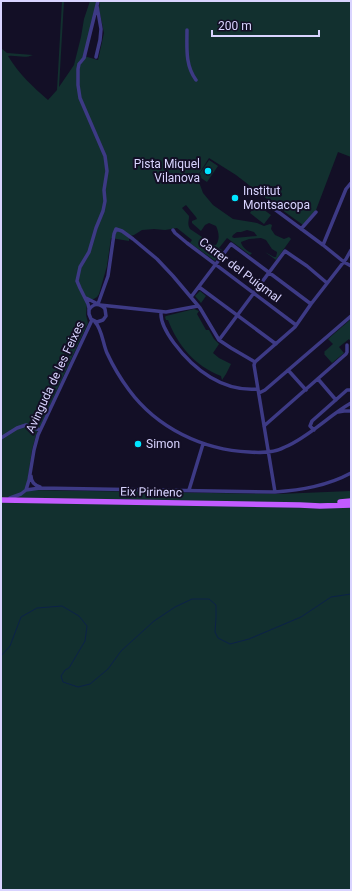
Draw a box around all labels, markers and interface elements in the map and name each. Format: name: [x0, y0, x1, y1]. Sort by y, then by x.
scale bar: [212, 12, 319, 38]
text: 200 m: [218, 19, 252, 33]
place label: Pista Miquel Vilanova: [134, 157, 200, 185]
marker: Pista Miquel Vilanova: [203, 166, 213, 176]
place label: Institut Montsacopa: [243, 184, 310, 212]
marker: Institut Montsacopa: [230, 193, 240, 203]
street label: Carrer del Puigmal: [196, 235, 284, 305]
street label: Avinguda de les Feixes: [23, 319, 87, 435]
place label: Simon: [146, 437, 180, 451]
marker: Simon: [133, 439, 143, 449]
street label: Eix Pirinenc: [120, 484, 182, 500]

